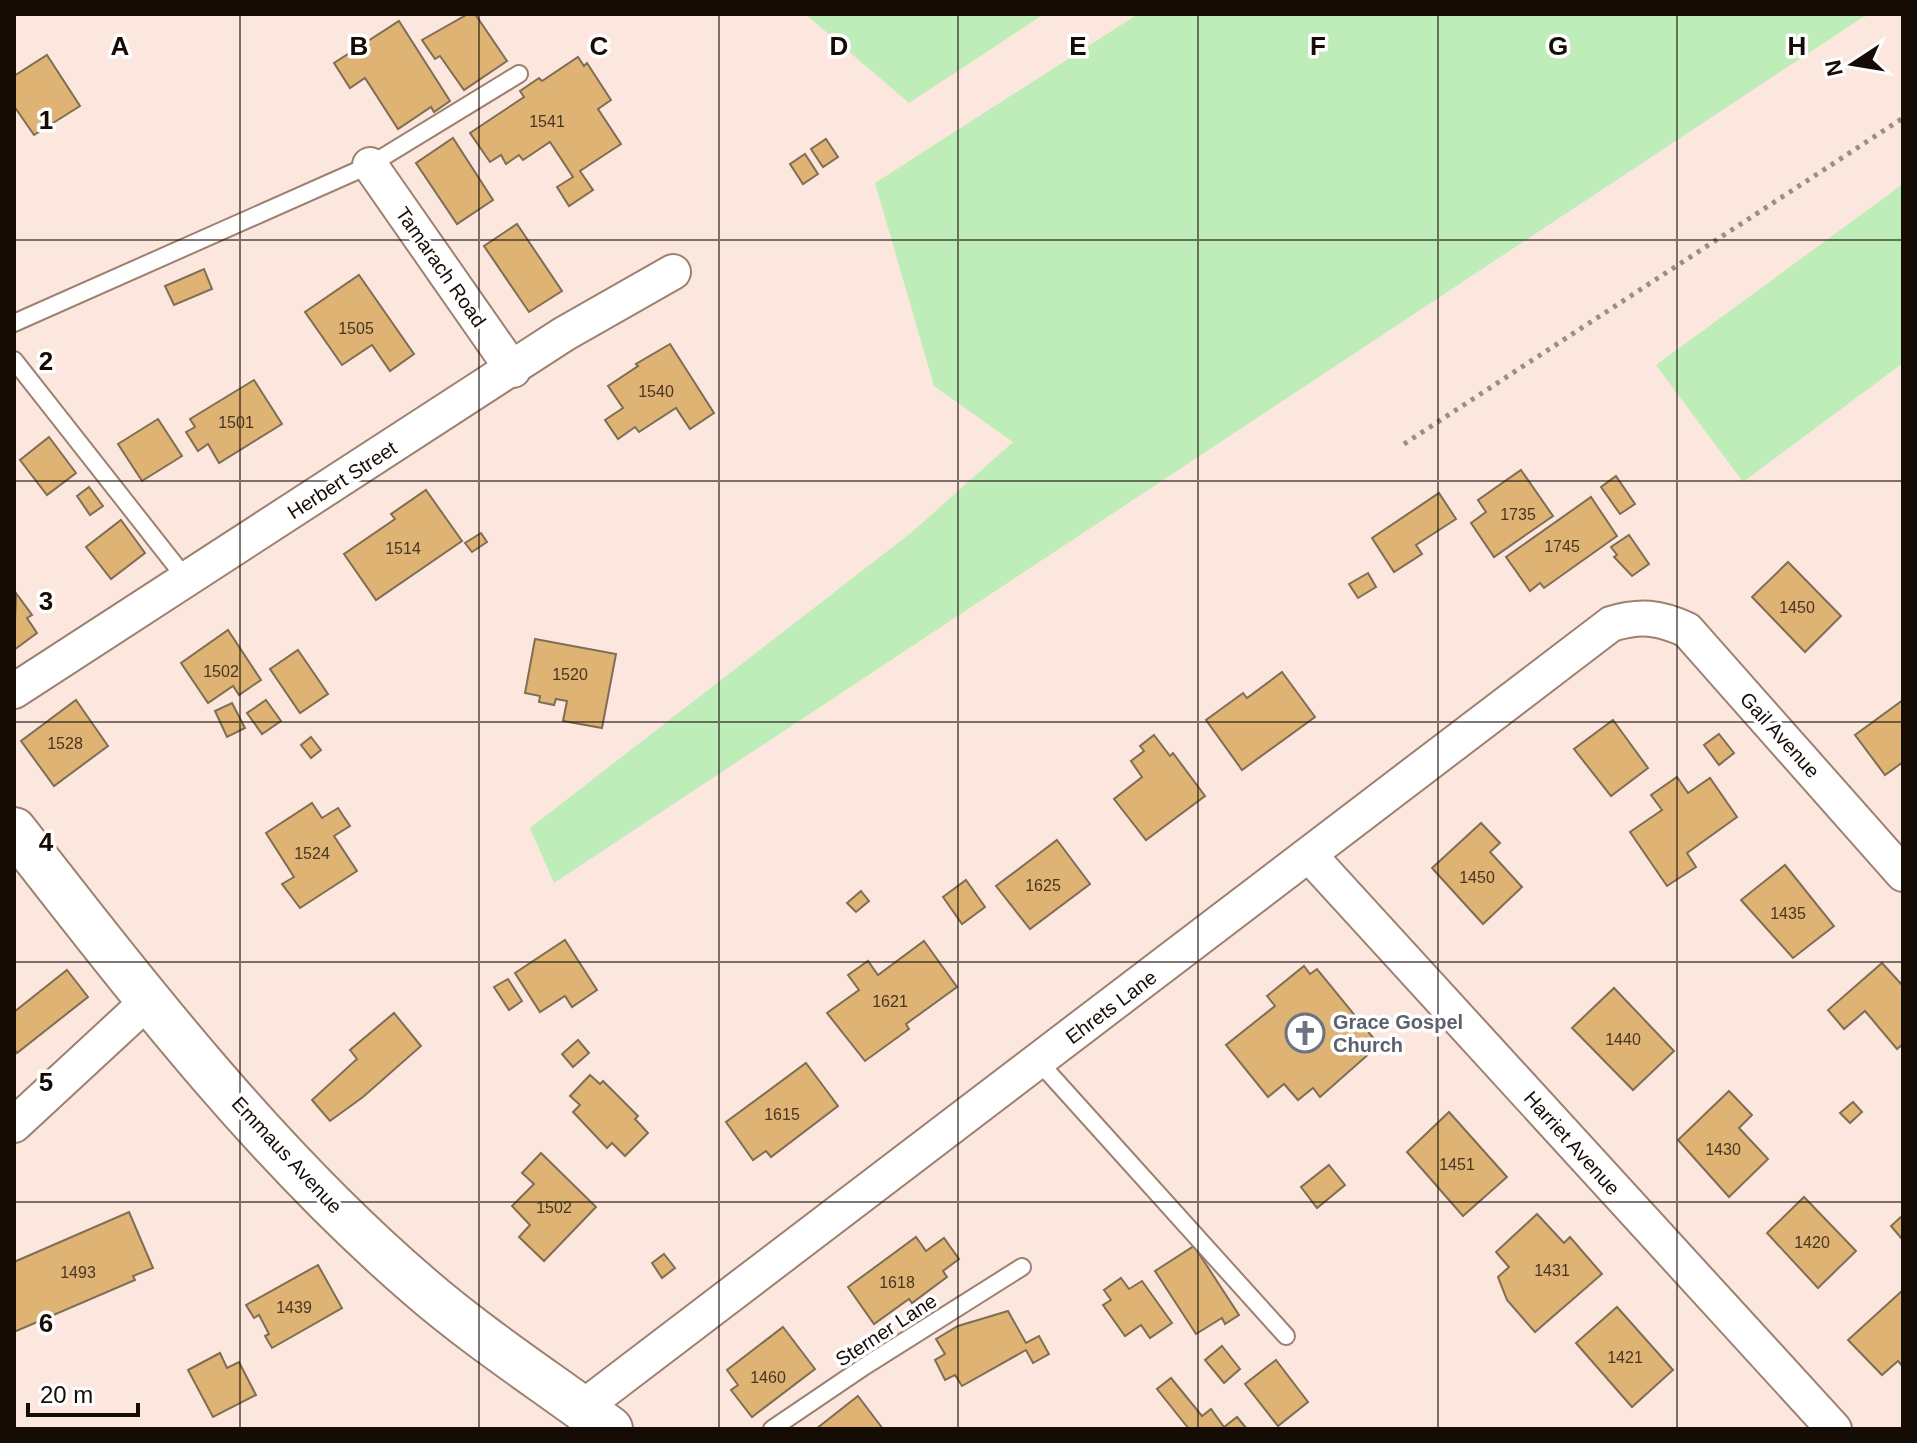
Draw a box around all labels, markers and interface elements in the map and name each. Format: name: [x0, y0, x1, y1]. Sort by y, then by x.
north arrow: [1813, 24, 1893, 104]
text: A: [111, 31, 130, 61]
text: B: [350, 31, 368, 61]
text: C: [590, 31, 609, 61]
text: D: [830, 31, 848, 61]
text: E: [1069, 31, 1087, 61]
text: F: [1310, 31, 1326, 61]
text: G: [1548, 31, 1568, 61]
text: H: [1788, 31, 1806, 61]
text: N: [1820, 58, 1848, 78]
text: 1: [39, 105, 53, 135]
house number: 1541: [529, 113, 565, 130]
street label: Tamarach Road: [391, 203, 491, 331]
house number: 1505: [338, 320, 374, 337]
text: 2: [39, 346, 53, 376]
house number: 1540: [638, 383, 674, 400]
house number: 1501: [218, 414, 254, 431]
street label: Herbert Street: [283, 436, 401, 523]
house number: 1735: [1500, 506, 1536, 523]
house number: 1745: [1544, 538, 1580, 555]
house number: 1514: [385, 540, 421, 557]
text: 3: [39, 586, 53, 616]
house number: 1450: [1779, 599, 1815, 616]
house number: 1502: [203, 663, 239, 680]
house number: 1520: [552, 666, 588, 683]
street label: Gail Avenue: [1736, 688, 1824, 782]
house number: 1528: [47, 735, 83, 752]
text: 4: [39, 827, 54, 857]
house number: 1524: [294, 845, 330, 862]
house number: 1450: [1459, 869, 1495, 886]
house number: 1625: [1025, 877, 1061, 894]
house number: 1435: [1770, 905, 1806, 922]
street label: Ehrets Lane: [1061, 966, 1161, 1048]
house number: 1621: [872, 993, 908, 1010]
place label: Grace Gospel Church: [1333, 1011, 1463, 1056]
church icon: Grace Gospel Church: [1284, 1012, 1326, 1054]
house number: 1440: [1605, 1031, 1641, 1048]
text: 5: [39, 1067, 53, 1097]
street label: Harriet Avenue: [1520, 1087, 1624, 1199]
street label: Emmaus Avenue: [228, 1092, 346, 1218]
house number: 1615: [764, 1106, 800, 1123]
house number: 1430: [1705, 1141, 1741, 1158]
house number: 1451: [1439, 1156, 1475, 1173]
house number: 1502: [536, 1199, 572, 1216]
house number: 1420: [1794, 1234, 1830, 1251]
house number: 1431: [1534, 1262, 1570, 1279]
house number: 1493: [60, 1264, 96, 1281]
house number: 1618: [879, 1274, 915, 1291]
street label: Sterner Lane: [832, 1289, 940, 1371]
house number: 1439: [276, 1299, 312, 1316]
text: 6: [39, 1308, 53, 1338]
house number: 1421: [1607, 1349, 1643, 1366]
scale bar: [28, 1367, 138, 1417]
house number: 1460: [750, 1369, 786, 1386]
text: 20 m: [40, 1381, 93, 1408]

